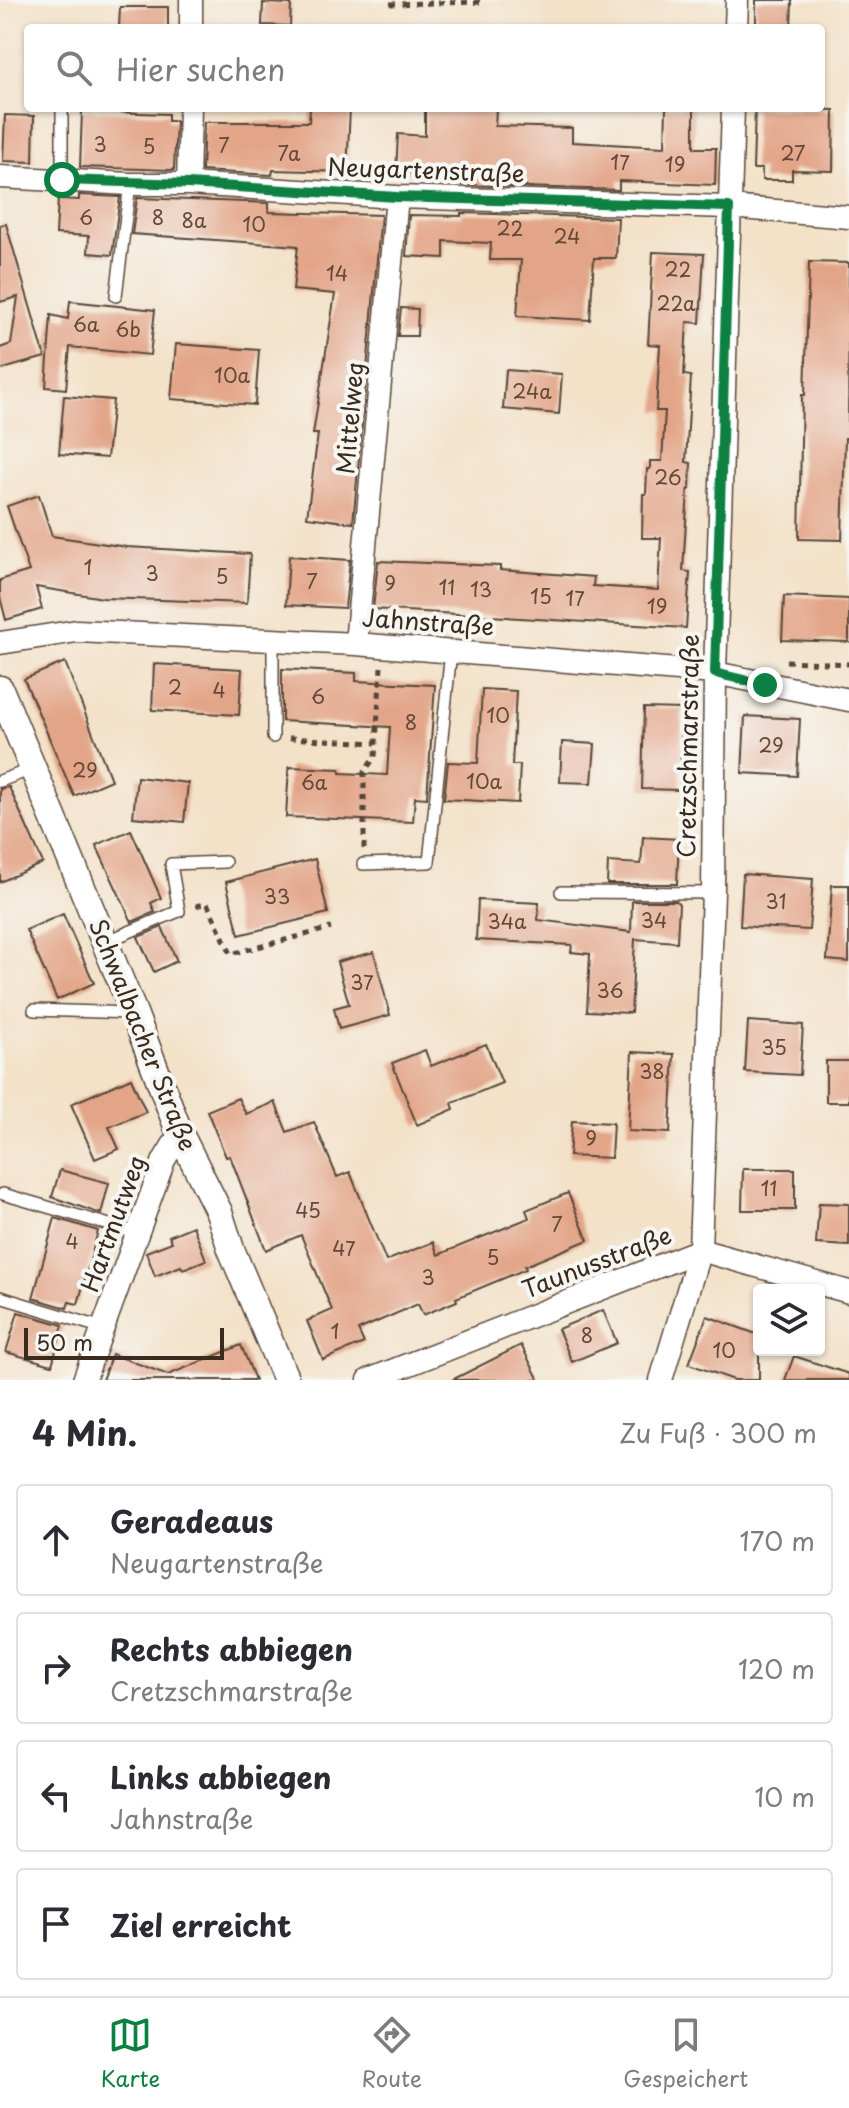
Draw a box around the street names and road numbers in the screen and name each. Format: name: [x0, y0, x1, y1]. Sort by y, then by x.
street label: Neugartenstraße: [327, 148, 525, 190]
street label: Mittelweg: [326, 360, 372, 475]
street label: Jahnstraße: [361, 598, 495, 644]
street label: Cretzschmarstraße: [667, 634, 707, 858]
street label: Schwalbacher Straße: [81, 913, 207, 1156]
street label: Hartmutweg: [71, 1150, 154, 1297]
street label: Taunusstraße: [516, 1216, 676, 1306]

